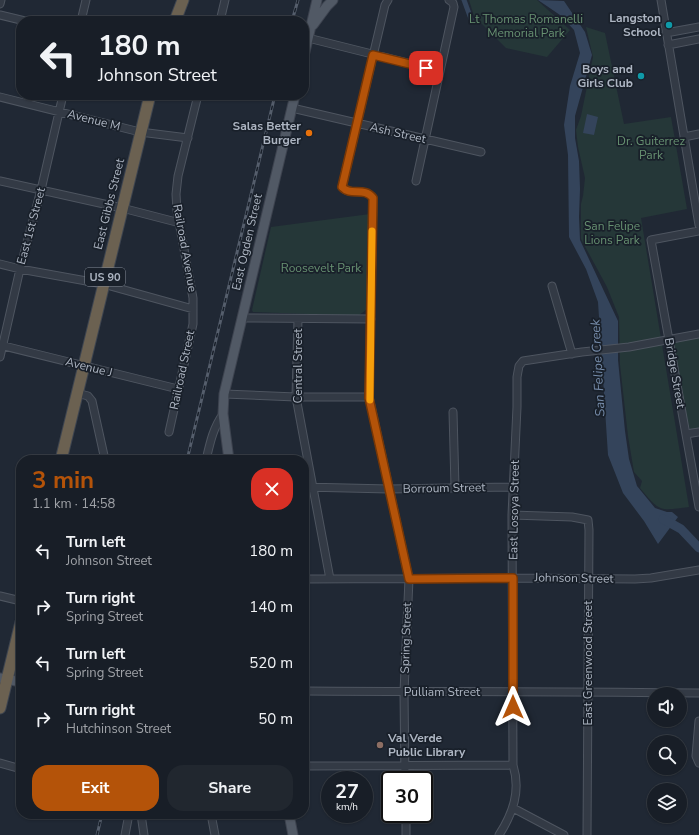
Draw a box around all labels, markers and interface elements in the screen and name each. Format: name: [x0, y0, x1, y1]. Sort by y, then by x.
place label: Langston School: [609, 10, 661, 40]
park label: Lt Thomas Romanelli Memorial Park: [469, 11, 583, 41]
marker: Langston School: [664, 20, 674, 30]
text: 180 m: [98, 27, 181, 65]
icon: left: [32, 32, 84, 84]
pin: [409, 51, 443, 85]
icon: arrive: [415, 57, 437, 79]
place label: Boys and Girls Club: [577, 61, 633, 91]
text: Johnson Street: [98, 63, 217, 87]
marker: Boys and Girls Club: [636, 71, 646, 81]
street label: Avenue M: [66, 106, 122, 134]
place label: Salas Better Burger: [233, 118, 301, 148]
street label: Ash Street: [368, 119, 428, 147]
marker: Salas Better Burger: [304, 128, 314, 138]
park label: Dr. Guiterrez Park: [617, 133, 685, 163]
street label: East Gibbs Street: [90, 156, 128, 251]
street label: East 1st Street: [13, 185, 49, 266]
street label: East Ogden Street: [228, 191, 266, 292]
street label: Railroad Avenue: [169, 203, 201, 293]
park label: San Felipe Lions Park: [584, 218, 641, 248]
park label: Roosevelt Park: [281, 260, 362, 276]
road number: US 90: [85, 268, 125, 286]
water label: San Felipe Creek: [586, 318, 610, 417]
street label: Railroad Street: [166, 328, 198, 411]
street label: Central Street: [290, 328, 306, 404]
street label: Bridge Street: [661, 336, 689, 410]
street label: Avenue J: [64, 353, 114, 381]
street label: East Losoya Street: [505, 459, 523, 560]
text: 3 min: [32, 464, 94, 496]
button: close: [251, 468, 293, 510]
street label: Borroum Street: [402, 479, 486, 497]
text: 1.1 km · 14:58: [32, 495, 115, 513]
text: Turn left: [66, 532, 125, 552]
icon: left: [32, 540, 54, 562]
text: 180 m: [249, 541, 293, 561]
text: Johnson Street: [66, 552, 152, 570]
street label: Johnson Street: [533, 569, 615, 587]
text: Turn right: [66, 588, 135, 608]
icon: right: [32, 596, 54, 618]
text: 140 m: [249, 597, 293, 617]
street label: East Greenwood Street: [580, 600, 596, 725]
street label: Spring Street: [397, 601, 415, 674]
text: Spring Street: [66, 608, 143, 626]
text: Turn left: [66, 644, 125, 664]
icon: left: [32, 652, 54, 674]
text: 520 m: [249, 653, 293, 673]
text: Spring Street: [66, 664, 143, 682]
street label: Pulliam Street: [404, 684, 481, 700]
position arrow: [492, 686, 534, 728]
map controls: [647, 687, 687, 823]
button: sound: [647, 687, 687, 727]
text: Turn right: [66, 700, 135, 720]
icon: right: [32, 708, 54, 730]
text: 50 m: [258, 709, 293, 729]
text: Hutchinson Street: [66, 720, 171, 738]
place label: Val Verde Public Library: [387, 730, 466, 760]
button: search: [647, 735, 687, 775]
marker: Val Verde Public Library: [375, 740, 385, 750]
button: Exit: [32, 765, 159, 811]
button: Share: [167, 765, 293, 811]
speed limit sign: 30: [381, 771, 433, 823]
text: 27: [335, 778, 359, 805]
button: layers: [647, 783, 687, 823]
text: km/h: [336, 800, 358, 814]

